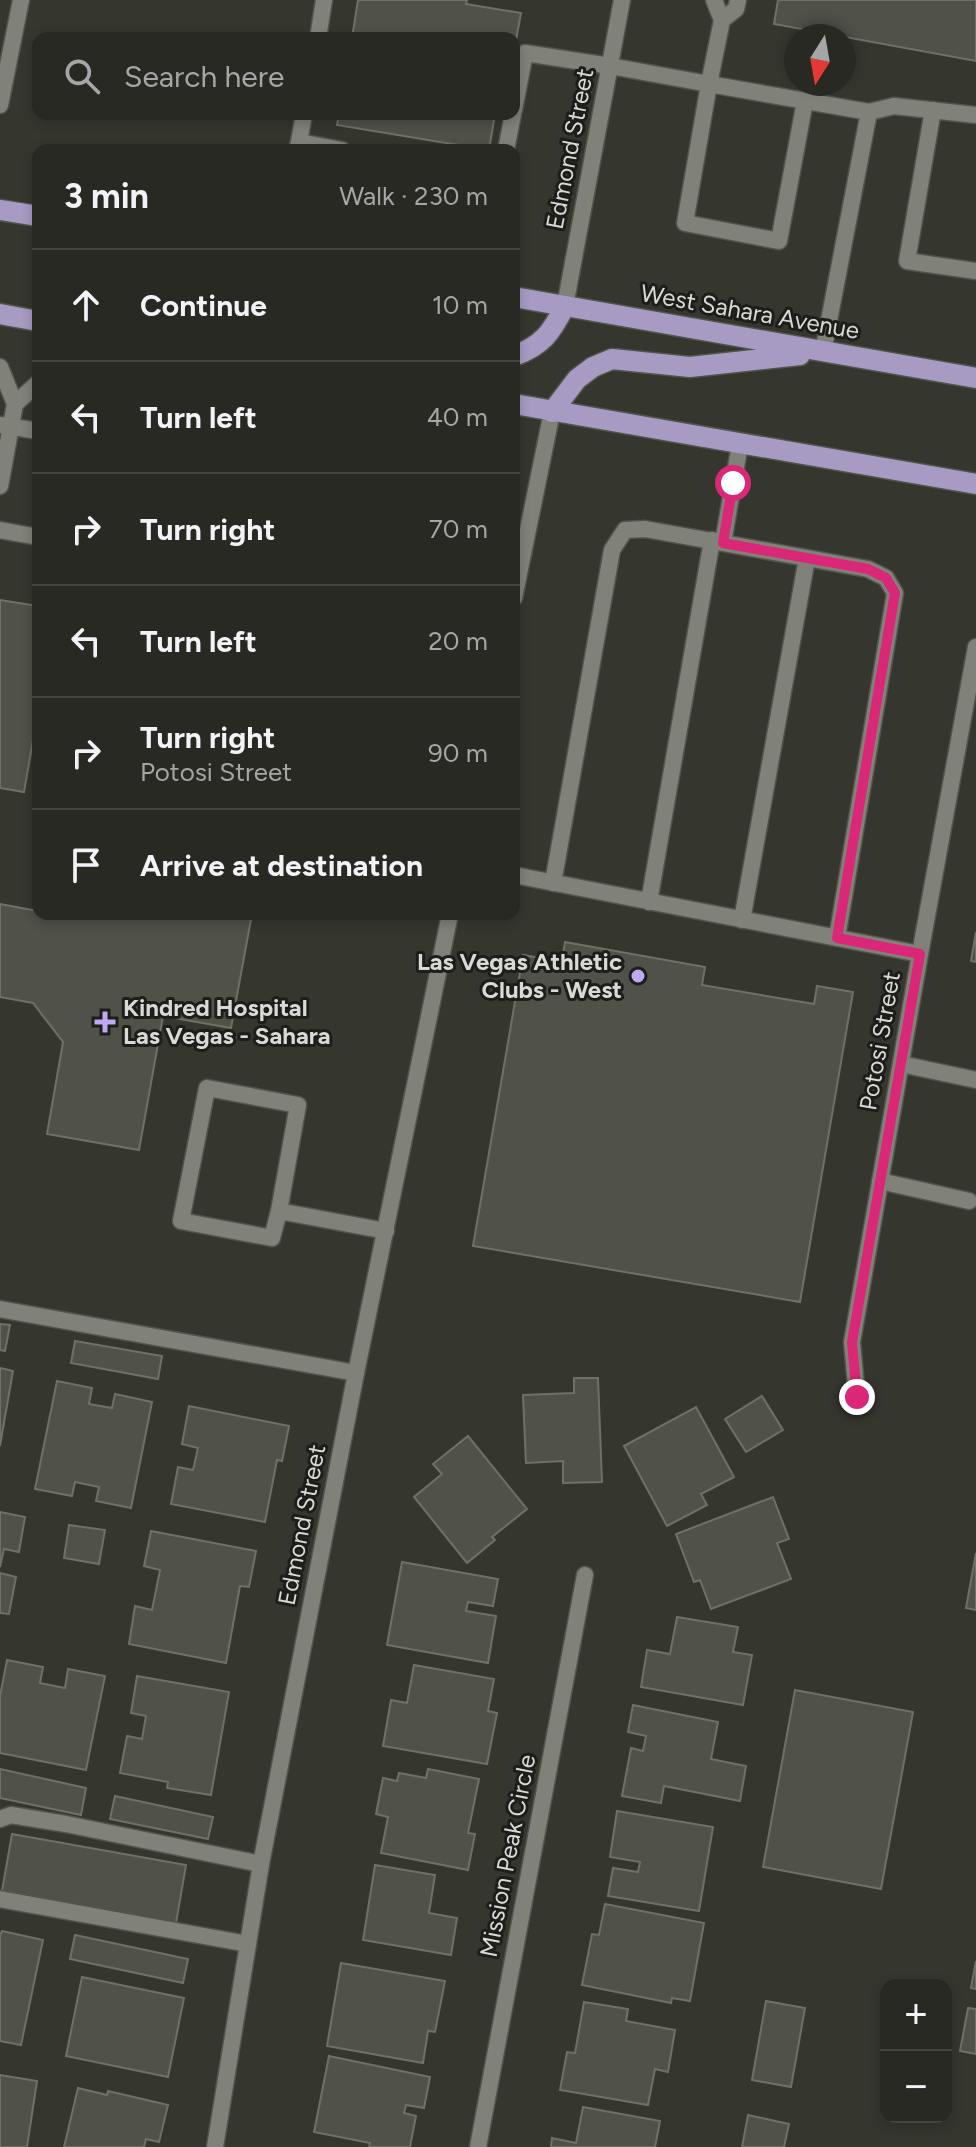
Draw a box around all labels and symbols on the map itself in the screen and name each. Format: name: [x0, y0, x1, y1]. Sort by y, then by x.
north arrow: [784, 24, 856, 96]
street label: Edmond Street: [540, 66, 599, 232]
street label: West Sahara Avenue: [639, 278, 862, 345]
route start: [715, 465, 751, 501]
place label: Las Vegas Athletic Clubs - West: [417, 947, 622, 1004]
marker: Las Vegas Athletic Clubs - West: [629, 967, 647, 985]
street label: Potosi Street: [853, 969, 906, 1113]
place label: Kindred Hospital Las Vegas - Sahara: [123, 993, 331, 1050]
marker: Kindred Hospital Las Vegas - Sahara: [94, 1011, 116, 1033]
route end: [839, 1379, 875, 1415]
street label: Edmond Street: [272, 1442, 331, 1608]
street label: Mission Peak Circle: [474, 1752, 541, 1960]

